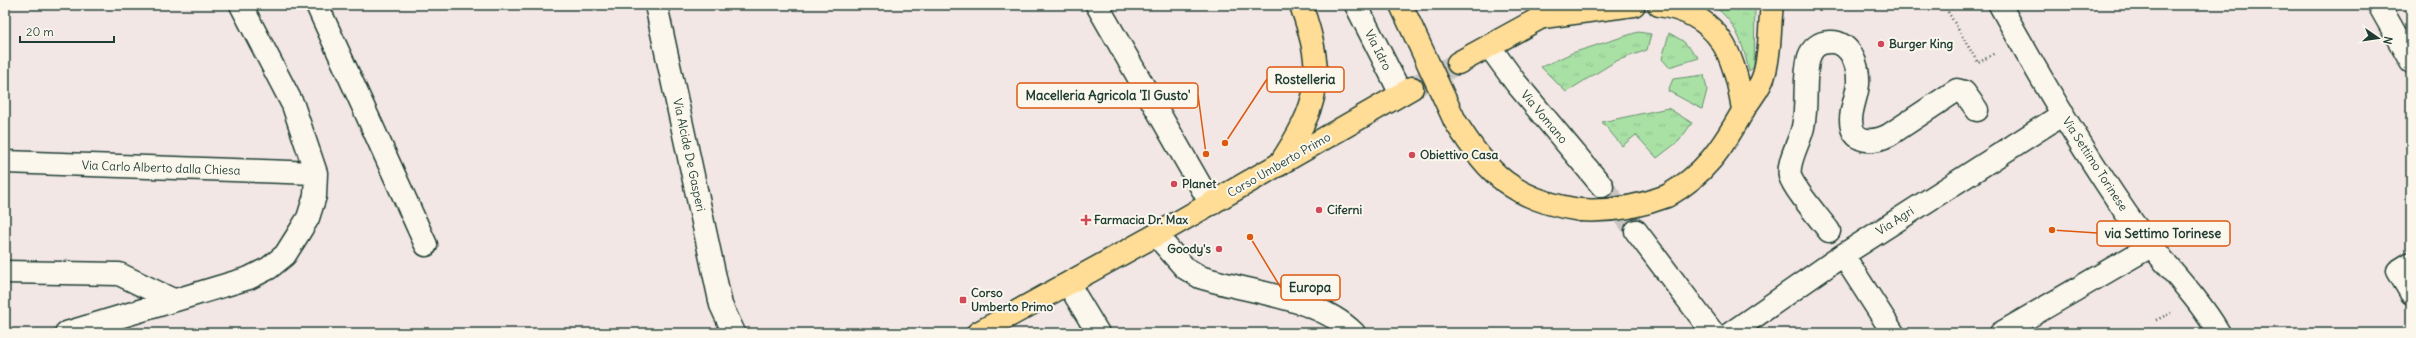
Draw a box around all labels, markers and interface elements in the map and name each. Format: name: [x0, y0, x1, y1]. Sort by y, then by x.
scale bar: [20, 18, 114, 44]
north arrow: [2358, 18, 2398, 58]
text: 20 m: [26, 24, 54, 39]
street label: Via Idro: [1362, 27, 1395, 73]
text: N: [2380, 35, 2395, 46]
place label: Burger King: [1889, 36, 1954, 52]
marker: Burger King: [1876, 39, 1886, 49]
callout: Rostelleria: [1267, 67, 1344, 92]
text: Rostelleria: [1274, 71, 1336, 88]
callout: Macelleria Agricola 'Il Gusto': [1017, 83, 1198, 108]
text: Macelleria Agricola 'Il Gusto': [1026, 87, 1191, 104]
street label: Via Vomano: [1518, 87, 1571, 146]
street label: Via Alcide De Gasperi: [670, 97, 709, 213]
street label: Via Settimo Torinese: [2059, 114, 2131, 214]
street label: Corso Umberto Primo: [1224, 129, 1333, 200]
place label: Obiettivo Casa: [1420, 147, 1498, 162]
marker: Obiettivo Casa: [1407, 150, 1417, 160]
street label: Via Carlo Alberto dalla Chiesa: [81, 157, 241, 178]
place label: Planet: [1182, 176, 1217, 191]
marker: Planet: [1169, 179, 1179, 189]
place label: Ciferni: [1327, 202, 1363, 217]
street label: Via Agri: [1873, 203, 1916, 238]
marker: Ciferni: [1314, 205, 1324, 215]
place label: Farmacia Dr. Max: [1094, 212, 1188, 227]
marker: Farmacia Dr. Max: [1081, 215, 1091, 225]
callout: via Settimo Torinese: [2097, 221, 2230, 246]
text: via Settimo Torinese: [2105, 225, 2221, 242]
place label: Goody's: [1167, 241, 1212, 257]
marker: Goody's: [1214, 244, 1224, 254]
callout: Europa: [1281, 275, 1340, 300]
text: Europa: [1289, 279, 1332, 296]
place label: Corso Umberto Primo: [971, 285, 1054, 314]
marker: Corso Umberto Primo: [958, 295, 968, 305]

